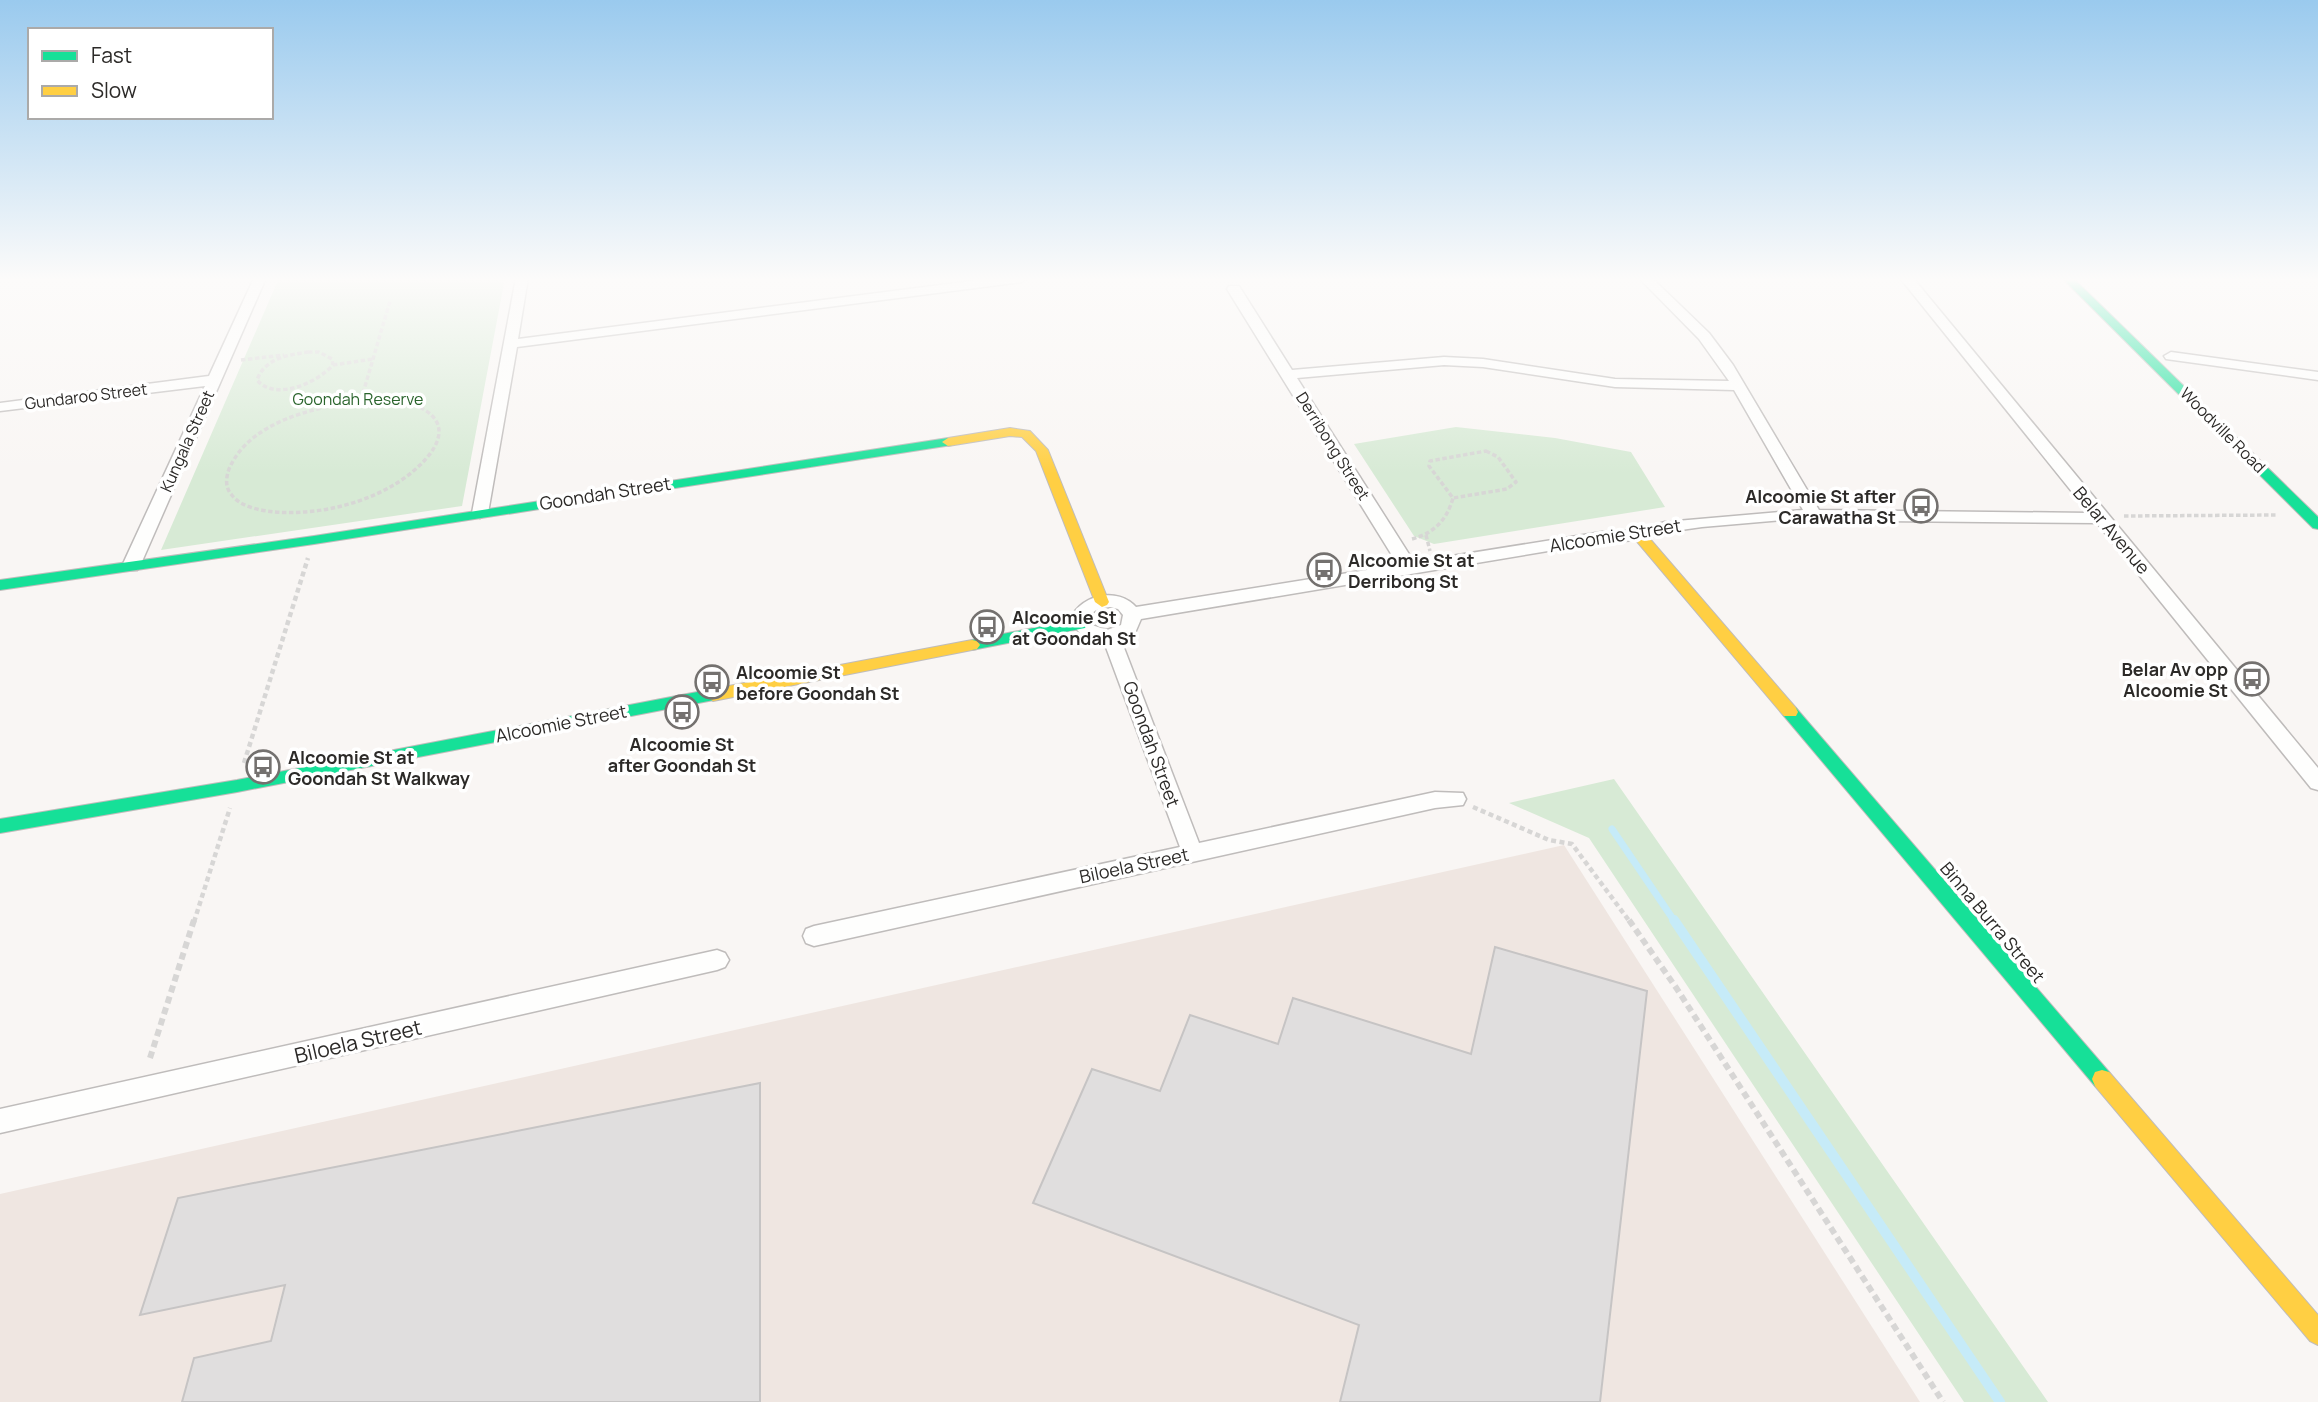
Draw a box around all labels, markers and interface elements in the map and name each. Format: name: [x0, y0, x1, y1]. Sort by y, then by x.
legend: [28, 28, 273, 119]
text: Fast: [91, 41, 132, 69]
text: Slow: [91, 76, 137, 104]
street label: Gundaroo Street: [23, 378, 149, 414]
street label: Woodville Road: [2176, 383, 2270, 477]
street label: Kungala Street: [155, 387, 219, 495]
park label: Goondah Reserve: [293, 388, 423, 410]
street label: Derribong Street: [1291, 388, 1375, 504]
street label: Goondah Street: [538, 471, 672, 515]
street label: Belar Avenue: [2068, 481, 2156, 579]
place label: Alcoomie St after Carawatha St: [1745, 484, 1896, 529]
bus stop icon: Alcoomie St after Carawatha St: [1902, 487, 1940, 525]
street label: Alcoomie Street: [1547, 513, 1683, 557]
place label: Alcoomie St at Derribong St: [1348, 548, 1475, 593]
bus stop icon: Alcoomie St at Derribong St: [1305, 551, 1343, 589]
place label: Alcoomie St at Goondah St: [1012, 605, 1136, 650]
bus stop icon: Alcoomie St at Goondah St: [968, 608, 1006, 646]
place label: Belar Av opp Alcoomie St: [2121, 657, 2228, 702]
place label: Alcoomie St before Goondah St: [736, 660, 899, 705]
bus stop icon: Belar Av opp Alcoomie St: [2233, 660, 2271, 698]
bus stop icon: Alcoomie St before Goondah St: [693, 663, 731, 701]
street label: Goondah Street: [1118, 678, 1186, 810]
bus stop icon: Alcoomie St after Goondah St: [663, 693, 701, 731]
street label: Alcoomie Street: [493, 699, 629, 747]
place label: Alcoomie St after Goondah St: [608, 732, 756, 777]
place label: Alcoomie St at Goondah St Walkway: [288, 745, 470, 790]
bus stop icon: Alcoomie St at Goondah St Walkway: [244, 748, 282, 786]
street label: Biloela Street: [1077, 842, 1191, 888]
street label: Binna Burra Street: [1935, 856, 2051, 988]
street label: Biloela Street: [292, 1013, 424, 1069]

